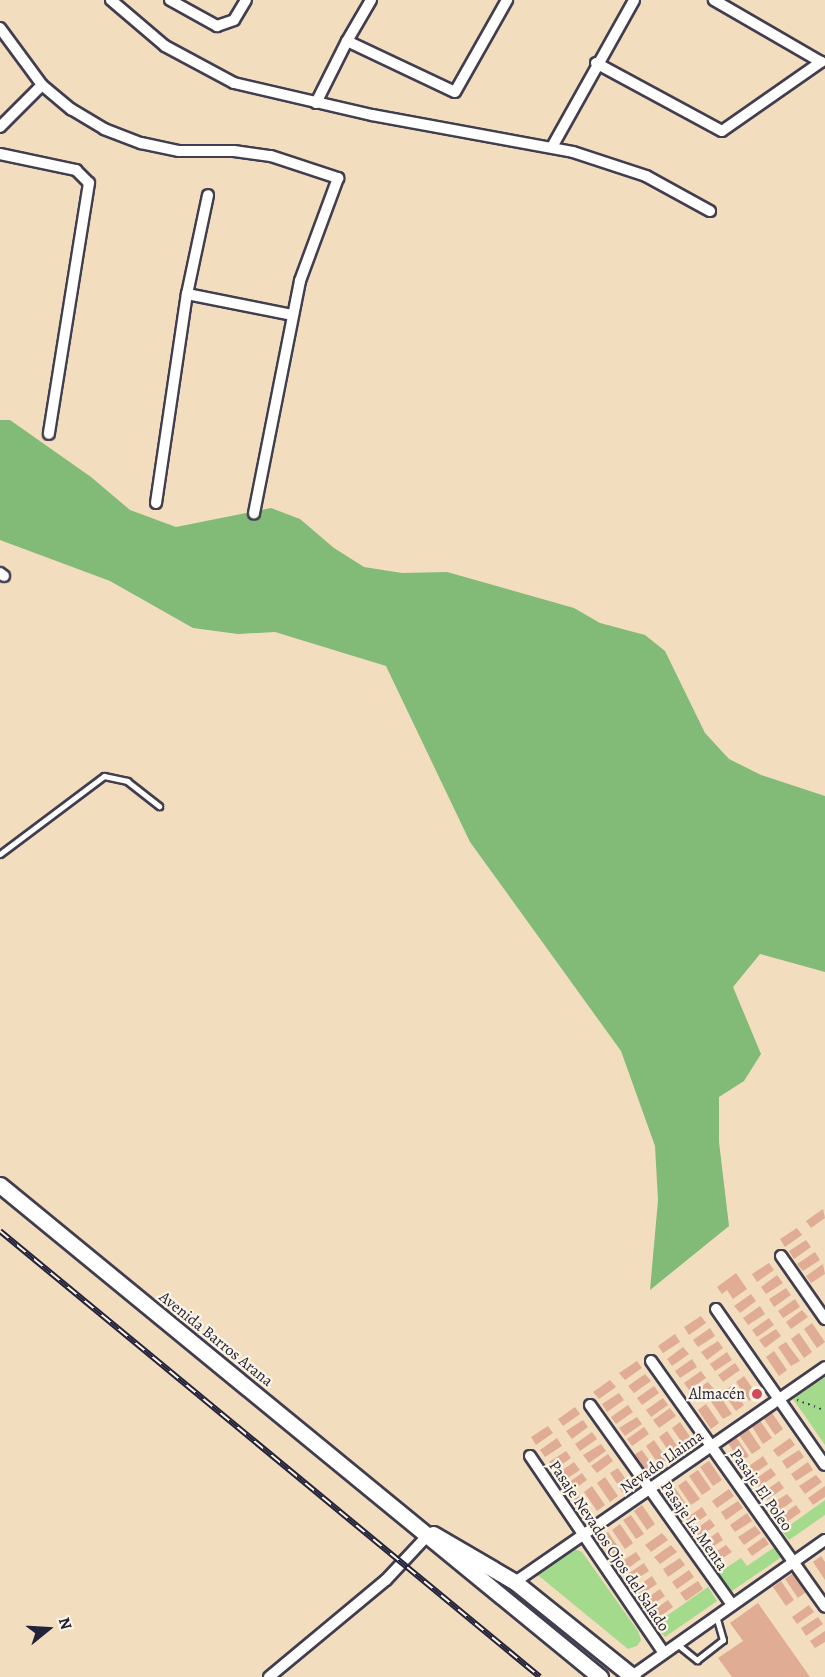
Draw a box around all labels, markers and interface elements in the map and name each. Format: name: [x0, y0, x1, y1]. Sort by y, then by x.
street label: Avenida Barros Arana: [155, 1287, 277, 1391]
place label: Almacén: [689, 1384, 745, 1404]
marker: Almacén: [750, 1387, 764, 1401]
street label: Nevado Llaima: [617, 1426, 707, 1498]
street label: Pasaje El Poleo: [726, 1445, 796, 1535]
street label: Pasaje Nevados Ojos del Salado: [545, 1457, 673, 1635]
street label: Pasaje La Menta: [656, 1478, 732, 1574]
north arrow: [18, 1599, 78, 1659]
text: N: [53, 1614, 77, 1632]

